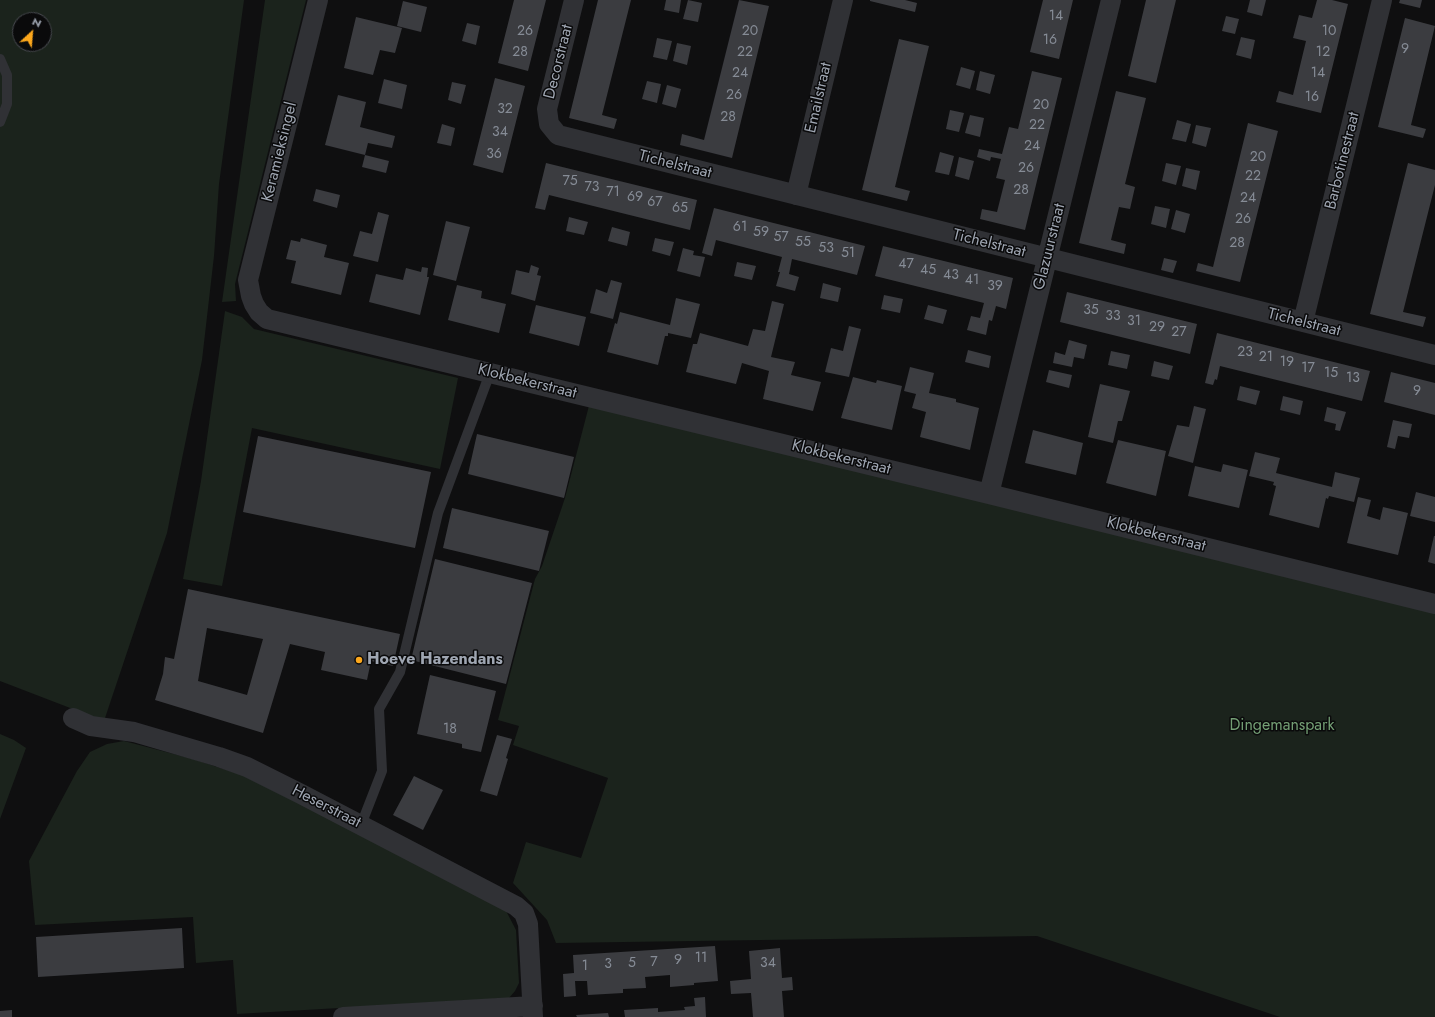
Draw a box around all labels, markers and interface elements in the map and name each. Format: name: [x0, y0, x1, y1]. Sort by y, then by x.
house number: 14: [1049, 9, 1063, 25]
north arrow: [12, 12, 52, 52]
text: N: [29, 13, 44, 31]
street label: Decorstraat: [540, 23, 578, 101]
house number: 26: [517, 24, 533, 40]
house number: 20: [742, 24, 758, 40]
house number: 10: [1322, 24, 1336, 40]
house number: 16: [1043, 33, 1057, 49]
house number: 9: [1401, 42, 1409, 58]
house number: 28: [512, 45, 528, 61]
house number: 22: [737, 45, 753, 61]
house number: 12: [1316, 45, 1330, 61]
street label: Emailstraat: [802, 61, 836, 135]
house number: 24: [732, 66, 748, 82]
house number: 14: [1311, 66, 1325, 82]
house number: 26: [726, 88, 742, 104]
house number: 16: [1305, 90, 1319, 106]
house number: 20: [1033, 98, 1049, 114]
street label: Keramieksingel: [258, 100, 302, 204]
house number: 32: [497, 102, 513, 118]
house number: 28: [720, 110, 736, 126]
street label: Barbotinestraat: [1322, 110, 1364, 212]
house number: 22: [1029, 118, 1045, 134]
house number: 34: [492, 125, 508, 141]
house number: 24: [1024, 139, 1040, 155]
house number: 36: [486, 147, 502, 163]
street label: Tichelstraat: [636, 147, 714, 183]
house number: 20: [1250, 150, 1266, 166]
house number: 26: [1018, 161, 1034, 177]
house number: 22: [1245, 169, 1261, 185]
house number: 75: [562, 174, 578, 190]
house number: 73: [585, 180, 599, 196]
house number: 28: [1013, 183, 1029, 199]
house number: 71: [606, 185, 620, 201]
house number: 69: [627, 190, 643, 206]
house number: 24: [1240, 191, 1256, 207]
house number: 67: [647, 195, 663, 211]
house number: 65: [672, 201, 688, 217]
street label: Glazuurstraat: [1030, 202, 1070, 292]
house number: 26: [1235, 212, 1251, 228]
house number: 61: [733, 220, 747, 236]
house number: 59: [753, 225, 769, 241]
street label: Tichelstraat: [950, 226, 1028, 262]
house number: 57: [773, 230, 789, 246]
house number: 55: [795, 235, 811, 251]
house number: 28: [1229, 236, 1245, 252]
house number: 53: [818, 241, 834, 257]
house number: 51: [841, 246, 855, 262]
house number: 47: [898, 257, 914, 273]
house number: 45: [920, 263, 936, 279]
house number: 43: [943, 268, 959, 284]
house number: 41: [965, 273, 979, 289]
house number: 39: [987, 279, 1003, 295]
house number: 35: [1083, 303, 1099, 319]
street label: Tichelstraat: [1265, 305, 1343, 341]
house number: 33: [1105, 309, 1121, 325]
house number: 31: [1127, 314, 1141, 330]
house number: 29: [1149, 320, 1165, 336]
house number: 27: [1171, 325, 1187, 341]
house number: 23: [1237, 345, 1253, 361]
house number: 21: [1259, 350, 1273, 366]
house number: 19: [1280, 355, 1294, 371]
street label: Klokbekerstraat: [475, 360, 579, 404]
house number: 17: [1301, 361, 1315, 377]
house number: 15: [1324, 366, 1338, 382]
house number: 13: [1346, 371, 1360, 387]
house number: 9: [1413, 384, 1421, 400]
street label: Klokbekerstraat: [789, 436, 893, 480]
street label: Klokbekerstraat: [1104, 513, 1208, 557]
place label: Hoeve Hazendans: [367, 650, 503, 670]
marker: Hoeve Hazendans: [354, 655, 364, 665]
park label: Dingemanspark: [1229, 716, 1335, 736]
house number: 18: [443, 722, 457, 738]
street label: Heserstraat: [288, 781, 364, 833]
house number: 11: [695, 951, 707, 967]
house number: 9: [674, 953, 682, 969]
house number: 7: [650, 955, 658, 971]
house number: 5: [628, 956, 636, 972]
house number: 34: [760, 956, 776, 972]
house number: 3: [604, 957, 612, 973]
house number: 1: [582, 959, 588, 975]

